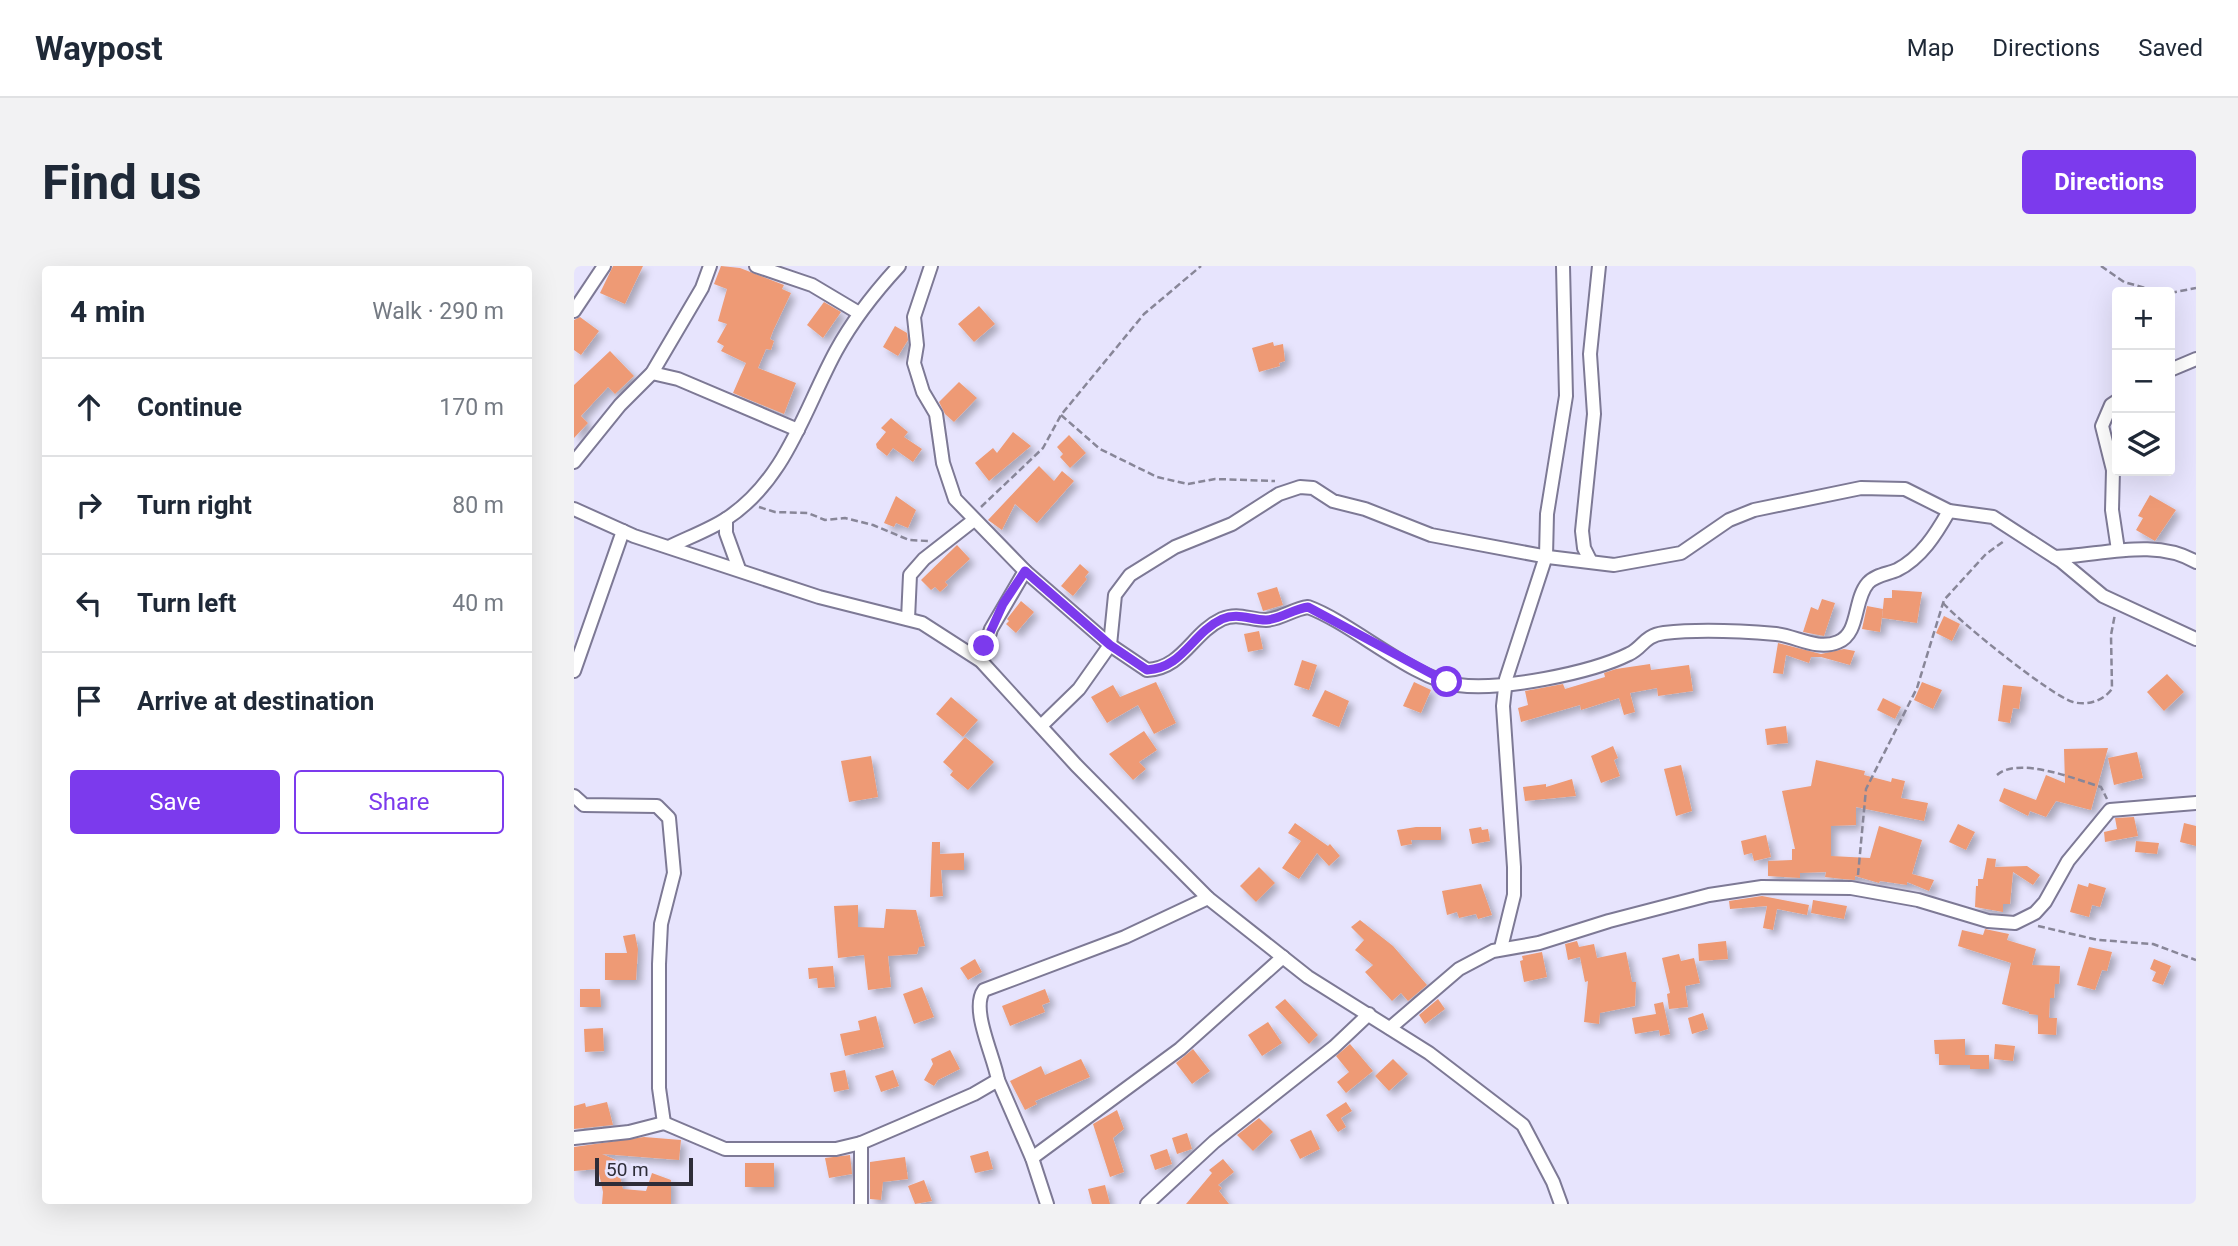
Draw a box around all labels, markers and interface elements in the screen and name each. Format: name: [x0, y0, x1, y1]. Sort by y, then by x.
text: Waypost: [35, 29, 163, 68]
text: Map: [1907, 34, 1954, 62]
text: Directions: [1992, 34, 2100, 62]
text: Saved: [2138, 34, 2203, 62]
button: Directions: [2022, 150, 2196, 214]
text: Find us: [42, 154, 202, 211]
map controls: [2112, 287, 2175, 476]
button: +: [2112, 287, 2175, 350]
text: 4 min: [70, 294, 145, 329]
text: Walk · 290 m: [372, 298, 504, 325]
button: −: [2112, 350, 2175, 413]
icon: ahead: [70, 388, 108, 426]
text: Continue: [137, 392, 242, 422]
text: 170 m: [439, 394, 504, 421]
button: layers: [2112, 413, 2175, 476]
icon: right: [70, 486, 108, 524]
text: Turn right: [137, 490, 252, 520]
text: 80 m: [452, 492, 504, 519]
icon: left: [70, 584, 108, 622]
text: Turn left: [137, 588, 236, 618]
text: 40 m: [452, 590, 504, 617]
route end: [968, 630, 999, 661]
route start: [1431, 666, 1462, 697]
icon: arrive: [70, 682, 108, 720]
text: Arrive at destination: [137, 686, 374, 716]
button: Save: [70, 770, 280, 834]
button: Share: [294, 770, 504, 834]
scale bar: [595, 1155, 693, 1187]
text: 50 m: [606, 1158, 649, 1181]

